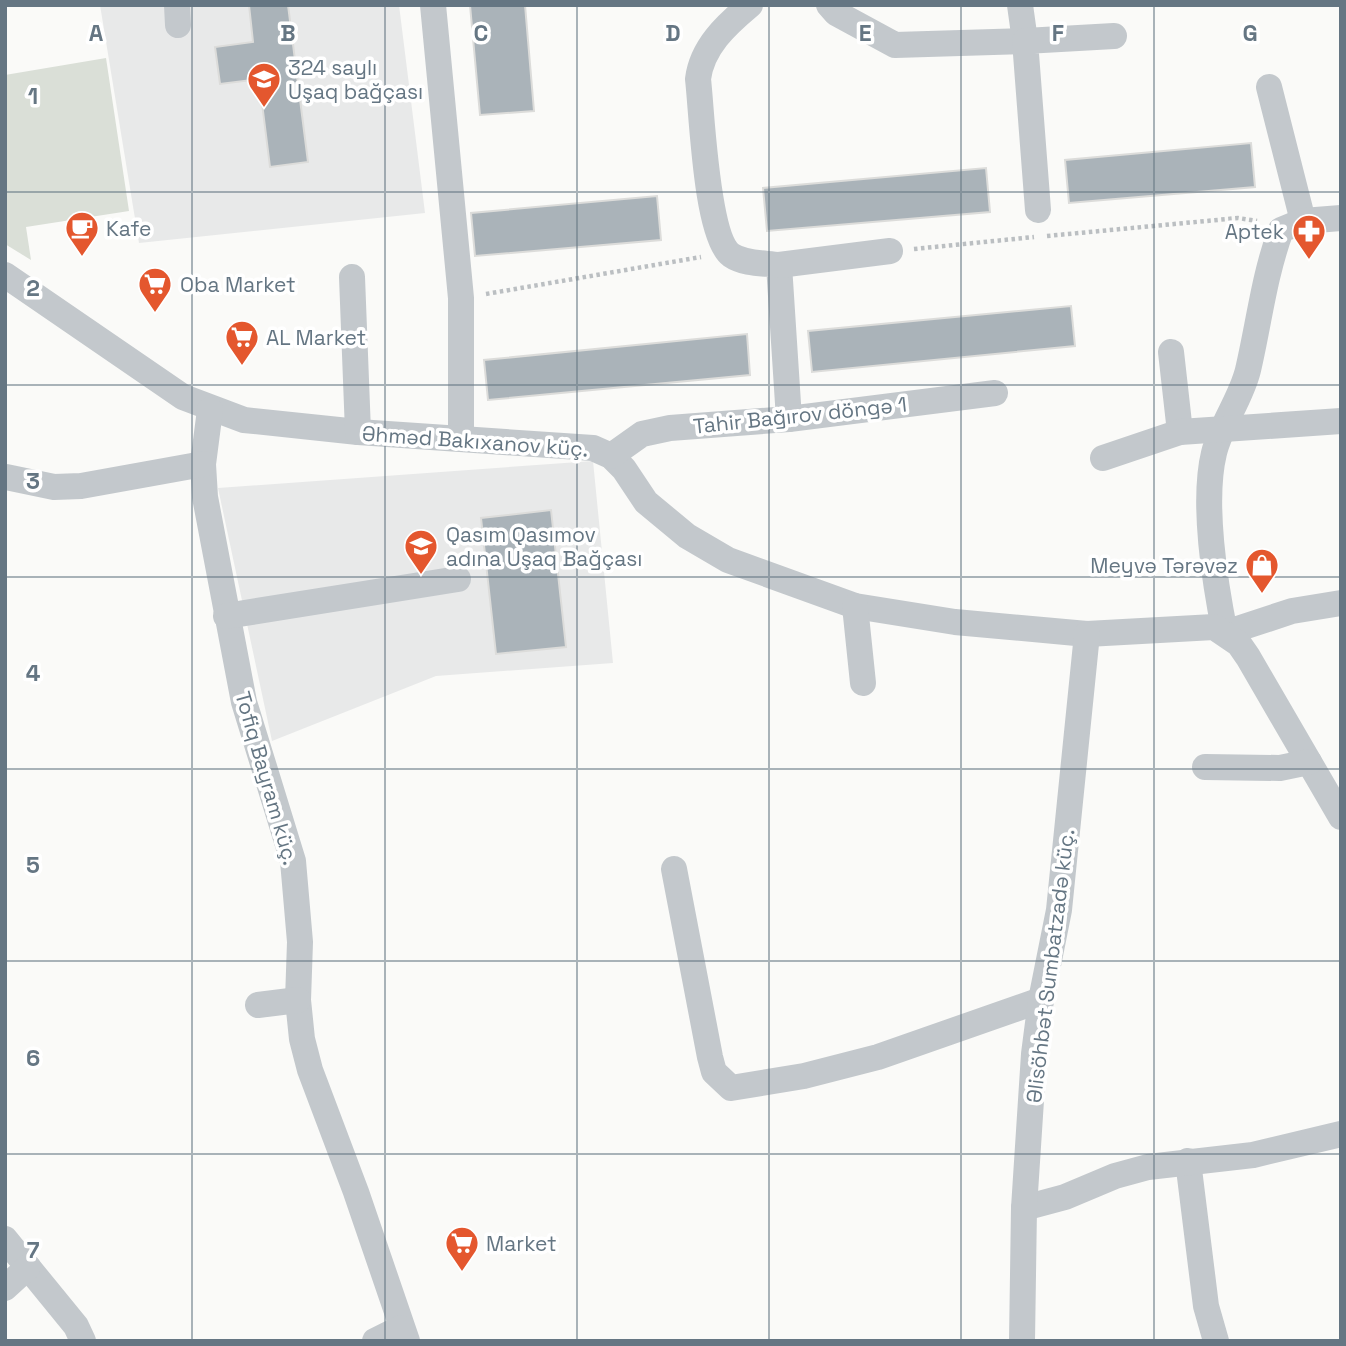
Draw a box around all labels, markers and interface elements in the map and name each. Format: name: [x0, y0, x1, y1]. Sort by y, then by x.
text: A: [89, 18, 104, 48]
text: B: [280, 18, 296, 48]
text: C: [474, 18, 488, 48]
text: D: [665, 18, 681, 48]
text: E: [859, 18, 871, 48]
text: F: [1052, 18, 1064, 48]
text: G: [1242, 18, 1258, 48]
place label: 324 saylı Uşaq bağçası: [288, 54, 423, 105]
school or university icon: 324 saylı Uşaq bağçası: [245, 60, 283, 109]
text: 1: [28, 81, 38, 111]
cafe icon: Kafe: [63, 209, 101, 258]
pharmacy icon: Aptek: [1290, 212, 1328, 261]
place label: Kafe: [106, 215, 151, 242]
place label: Aptek: [1225, 218, 1284, 245]
supermarket icon: Oba Market: [136, 265, 174, 314]
place label: Oba Market: [180, 271, 296, 298]
text: 2: [26, 273, 40, 303]
supermarket icon: AL Market: [223, 318, 261, 367]
place label: AL Market: [266, 324, 366, 351]
street label: Tahir Bağırov döngə 1: [692, 390, 908, 440]
street label: Əhməd Bakıxanov küç.: [361, 420, 589, 462]
text: 3: [26, 466, 40, 496]
place label: Qasım Qasımov adına Uşaq Bağçası: [446, 521, 642, 572]
school or university icon: Qasım Qasımov adına Uşaq Bağçası: [402, 527, 440, 576]
shop icon: Meyvə Tərəvəz: [1243, 546, 1281, 595]
place label: Meyvə Tərəvəz: [1090, 552, 1238, 579]
text: 4: [26, 658, 41, 688]
street label: Tofiq Bayram küç.: [229, 688, 305, 868]
street label: Əlisöhbət Sumbatzadə küç.: [1020, 828, 1080, 1104]
text: 5: [26, 850, 40, 880]
text: 6: [26, 1043, 40, 1073]
supermarket icon: Market: [443, 1224, 481, 1273]
place label: Market: [486, 1230, 557, 1257]
text: 7: [27, 1235, 40, 1265]

